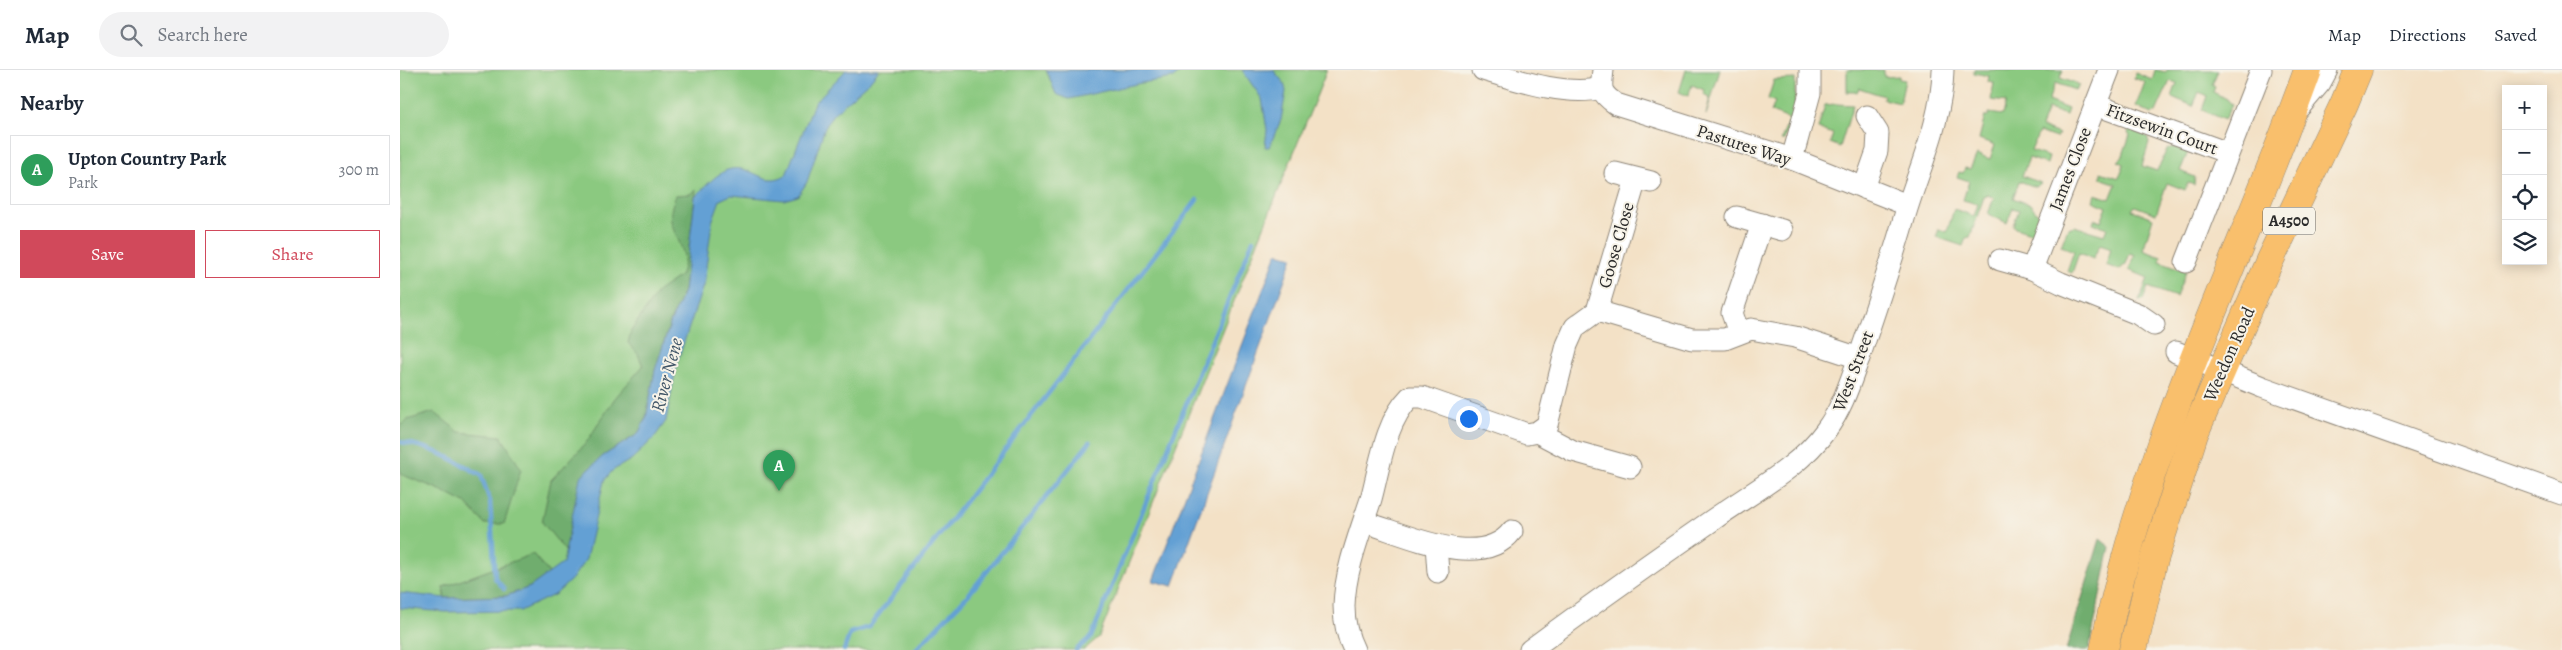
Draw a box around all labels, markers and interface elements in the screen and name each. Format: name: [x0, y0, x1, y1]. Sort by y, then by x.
search box: [99, 12, 449, 57]
text: Map: [25, 19, 69, 51]
icon: search: [117, 21, 145, 49]
text: Search here: [157, 22, 248, 48]
text: Map: [2328, 23, 2361, 47]
text: Directions: [2389, 23, 2466, 47]
text: Saved: [2494, 23, 2537, 47]
map controls: [2502, 85, 2547, 265]
button: +: [2502, 85, 2547, 130]
text: Nearby: [20, 89, 83, 117]
street label: Fitzsewin Court: [2103, 98, 2221, 160]
street label: Pastures Way: [1694, 118, 1795, 172]
street label: James Close: [2043, 124, 2097, 214]
button: −: [2502, 130, 2547, 175]
text: Upton Country Park: [68, 146, 226, 172]
text: A: [32, 159, 42, 181]
text: 300 m: [339, 159, 379, 181]
text: Park: [68, 172, 98, 194]
button: locate: [2502, 175, 2547, 220]
street label: Goose Close: [1592, 199, 1640, 291]
road number: A4500: [2263, 208, 2315, 234]
button: layers: [2502, 220, 2547, 265]
button: Save: [20, 230, 195, 278]
button: Share: [205, 230, 380, 278]
street label: Weedon Road: [2197, 303, 2261, 406]
street label: West Street: [1826, 327, 1879, 416]
water label: River Nene: [645, 335, 689, 415]
your location: [1456, 406, 1482, 432]
pin: A: [763, 450, 795, 491]

